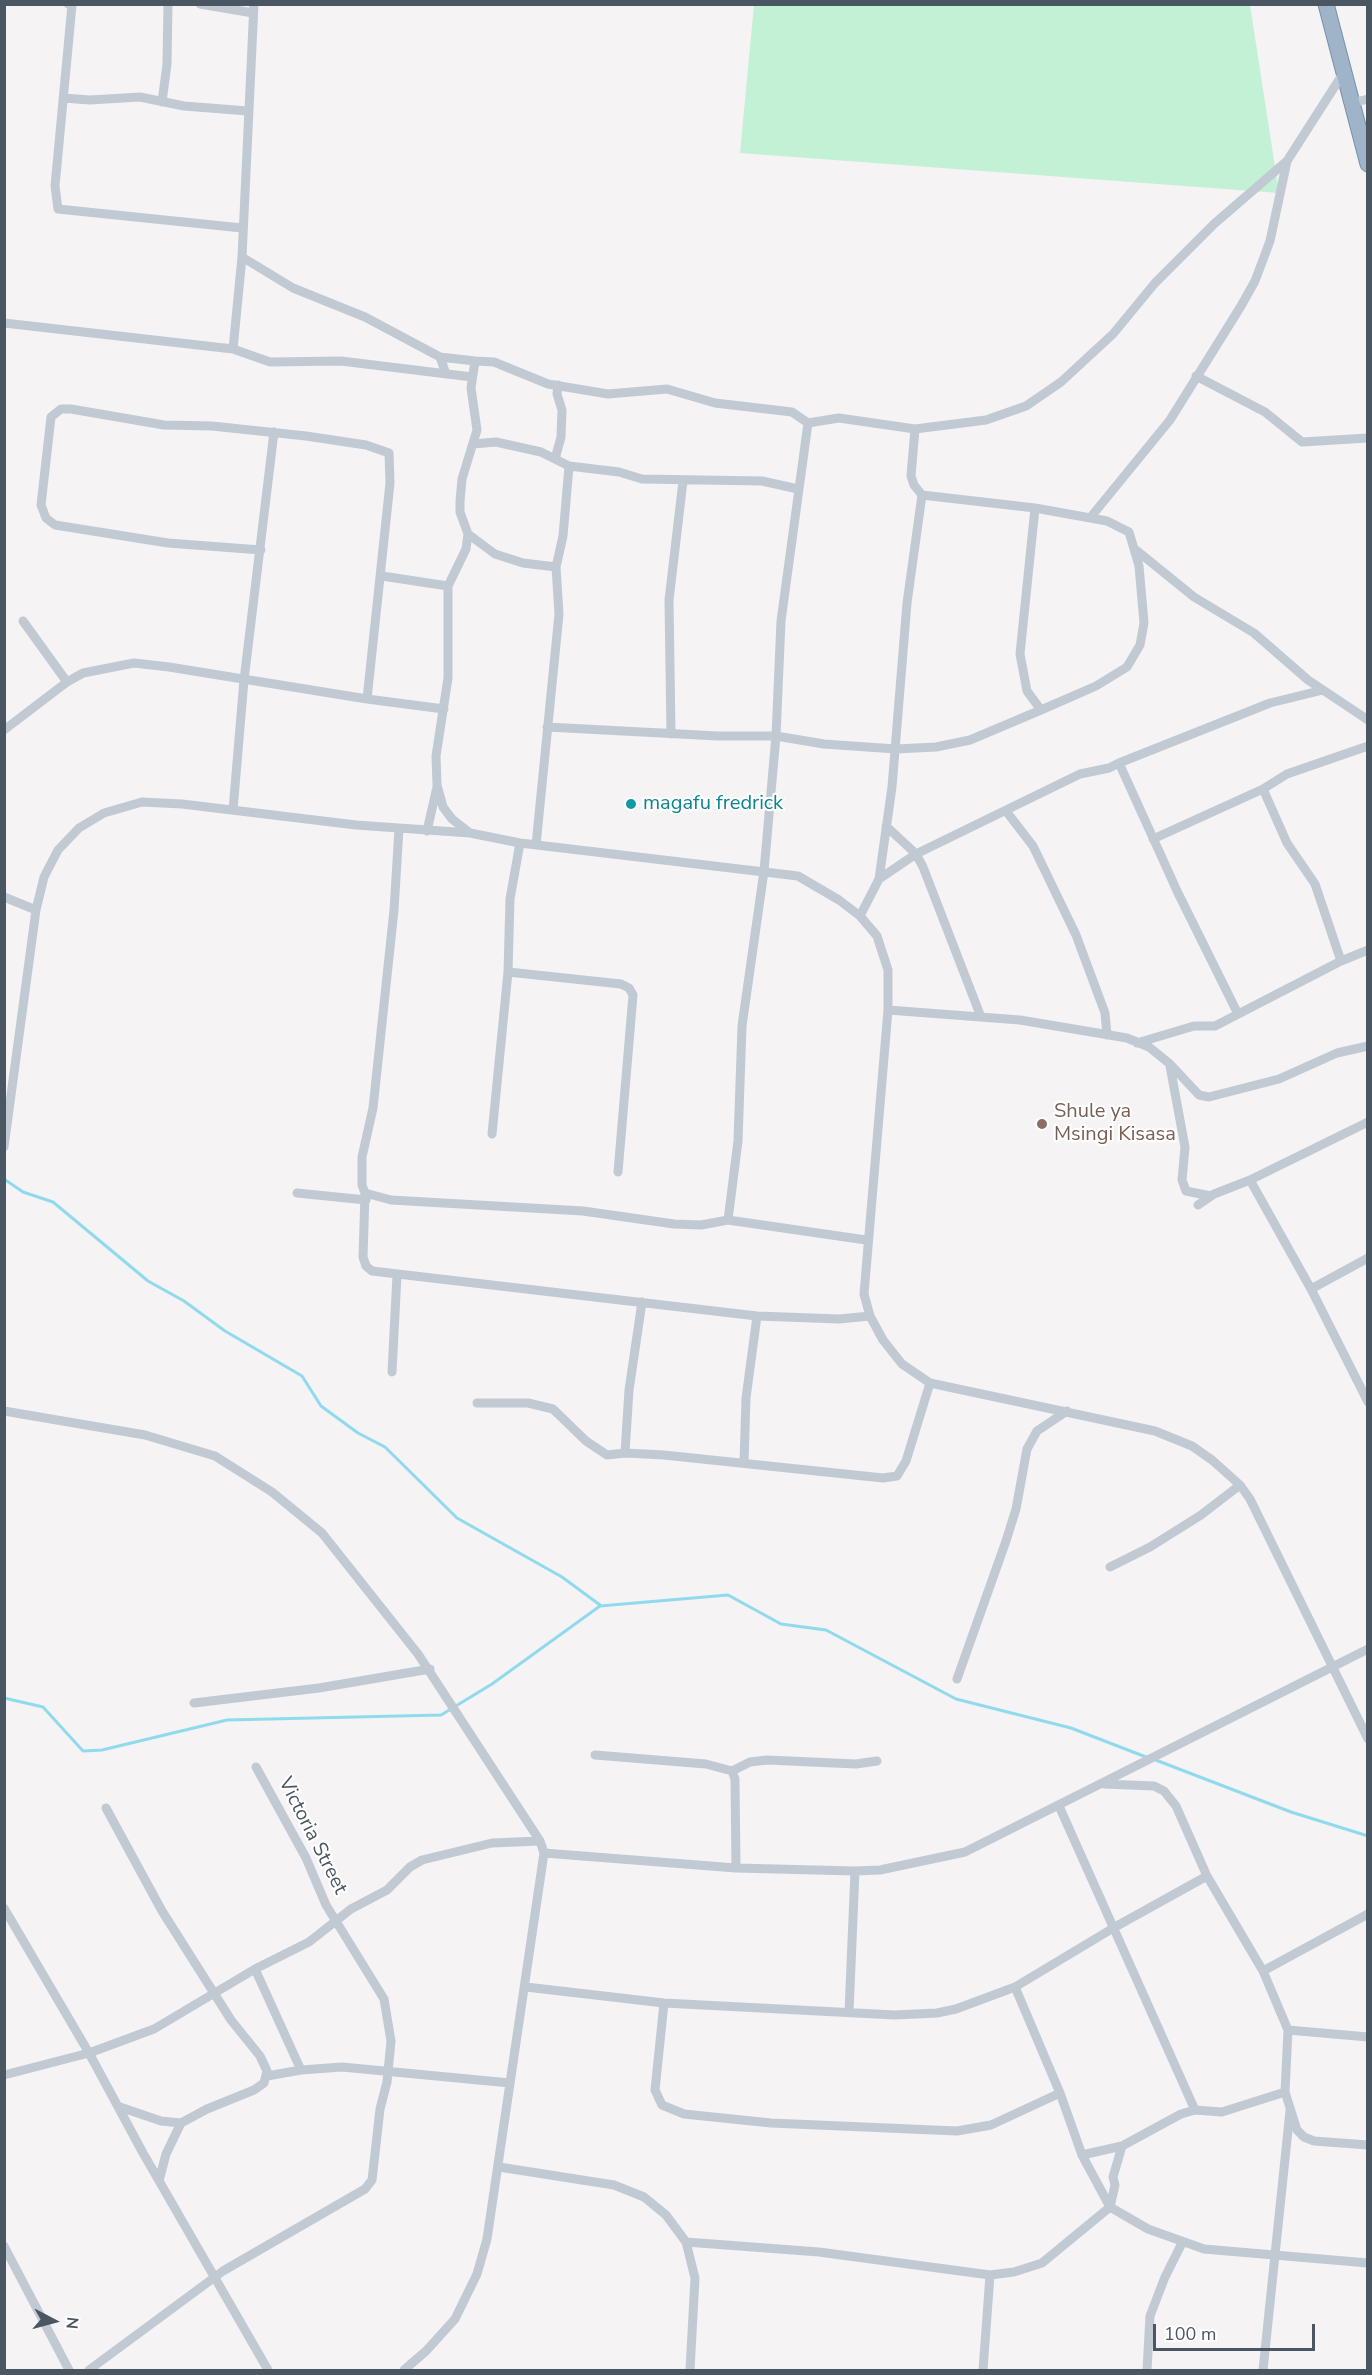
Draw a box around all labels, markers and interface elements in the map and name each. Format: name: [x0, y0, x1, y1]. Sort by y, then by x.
place label: magafu fredrick: [643, 792, 783, 816]
marker: magafu fredrick: [624, 797, 638, 811]
place label: Shule ya Msingi Kisasa: [1054, 1100, 1176, 1147]
marker: Shule ya Msingi Kisasa: [1035, 1117, 1049, 1131]
street label: Victoria Street: [272, 1774, 352, 1898]
north arrow: [24, 2291, 84, 2351]
scale bar: [1156, 2312, 1318, 2350]
text: N: [60, 2316, 83, 2330]
text: 100 m: [1164, 2322, 1216, 2346]

